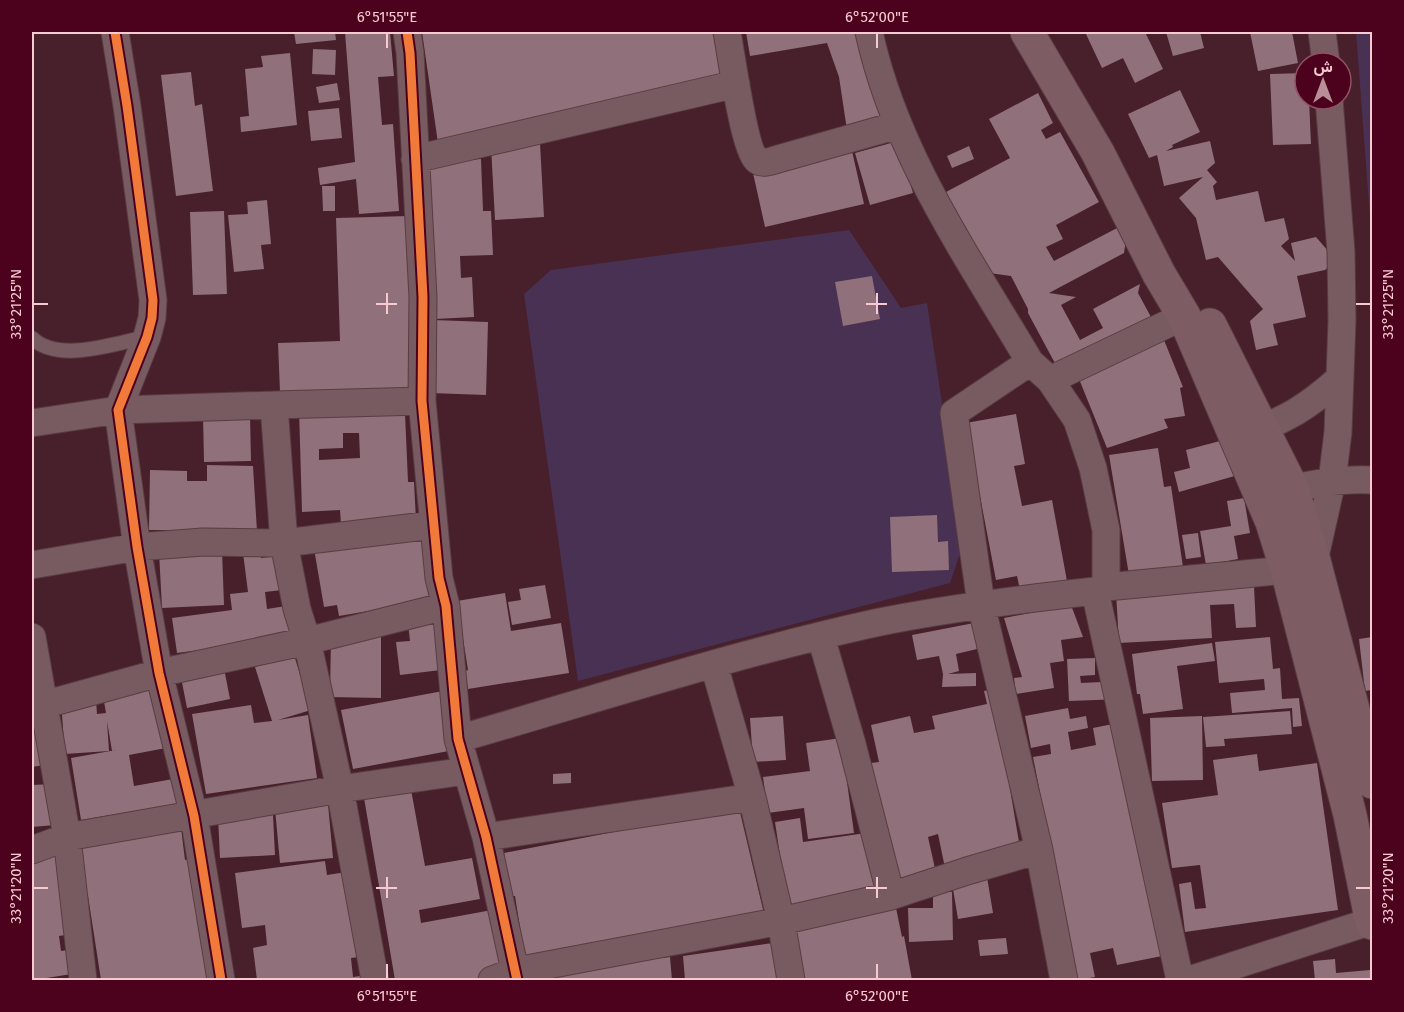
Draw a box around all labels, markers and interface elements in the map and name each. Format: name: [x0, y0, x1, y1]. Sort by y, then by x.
text: 6°51'55"E: [357, 8, 417, 26]
text: 6°52'00"E: [845, 8, 909, 26]
north arrow: [1293, 51, 1353, 111]
text: ش: [1313, 57, 1333, 76]
text: 33°21'25"N: [7, 269, 25, 339]
text: 33°21'25"N: [1379, 269, 1397, 339]
text: 33°21'20"N: [7, 852, 25, 924]
text: 33°21'20"N: [1379, 852, 1397, 924]
text: 6°51'55"E: [357, 987, 417, 1005]
text: 6°52'00"E: [845, 987, 909, 1005]

